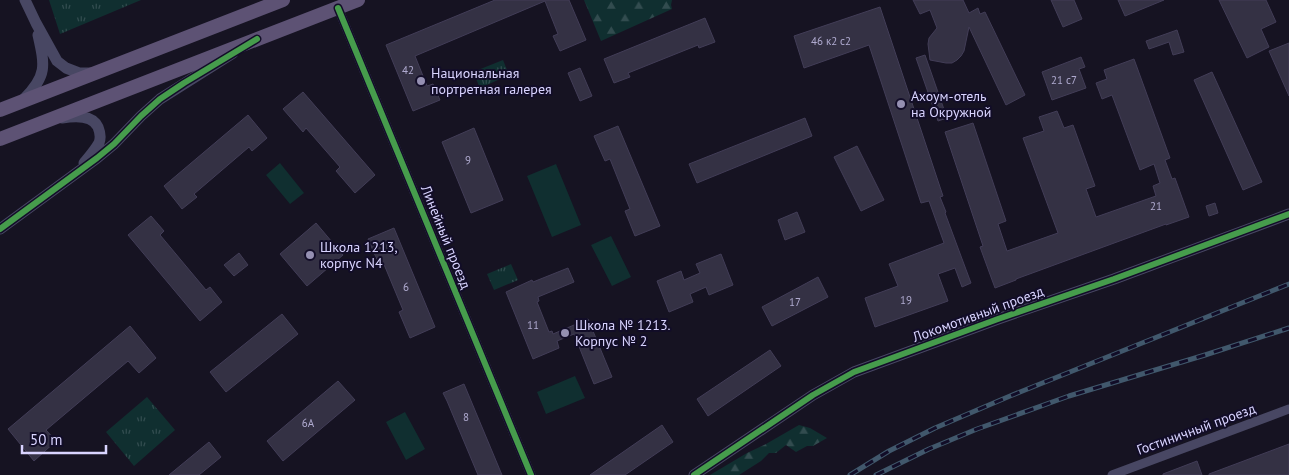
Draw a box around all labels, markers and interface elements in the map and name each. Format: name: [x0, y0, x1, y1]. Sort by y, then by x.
house number: 46 к2 с2: [811, 34, 851, 48]
house number: 42: [402, 63, 414, 77]
place label: Национальная портретная галерея: [431, 64, 552, 98]
house number: 21 с7: [1051, 73, 1077, 87]
marker: Национальная портретная галерея: [415, 75, 427, 87]
place label: Ахоум-отель на Окружной: [911, 87, 991, 121]
marker: Ахоум-отель на Окружной: [895, 98, 907, 110]
house number: 9: [465, 153, 471, 167]
street label: Линейный проезд: [417, 182, 475, 292]
house number: 21: [1150, 199, 1162, 213]
place label: Школа 1213, корпус N4: [320, 238, 398, 272]
marker: Школа 1213, корпус N4: [304, 249, 316, 261]
house number: 6: [403, 280, 409, 294]
street label: Локомотивный проезд: [909, 282, 1047, 346]
house number: 19: [900, 293, 912, 307]
house number: 17: [789, 295, 801, 309]
place label: Школа № 1213. Корпус № 2: [575, 316, 671, 350]
house number: 11: [527, 318, 539, 332]
marker: Школа № 1213. Корпус № 2: [559, 327, 571, 339]
street label: Гостиничный проезд: [1134, 399, 1258, 459]
house number: 8: [463, 410, 469, 424]
house number: 6А: [302, 416, 315, 430]
scale bar: [22, 422, 106, 454]
text: 50 m: [30, 430, 63, 449]

